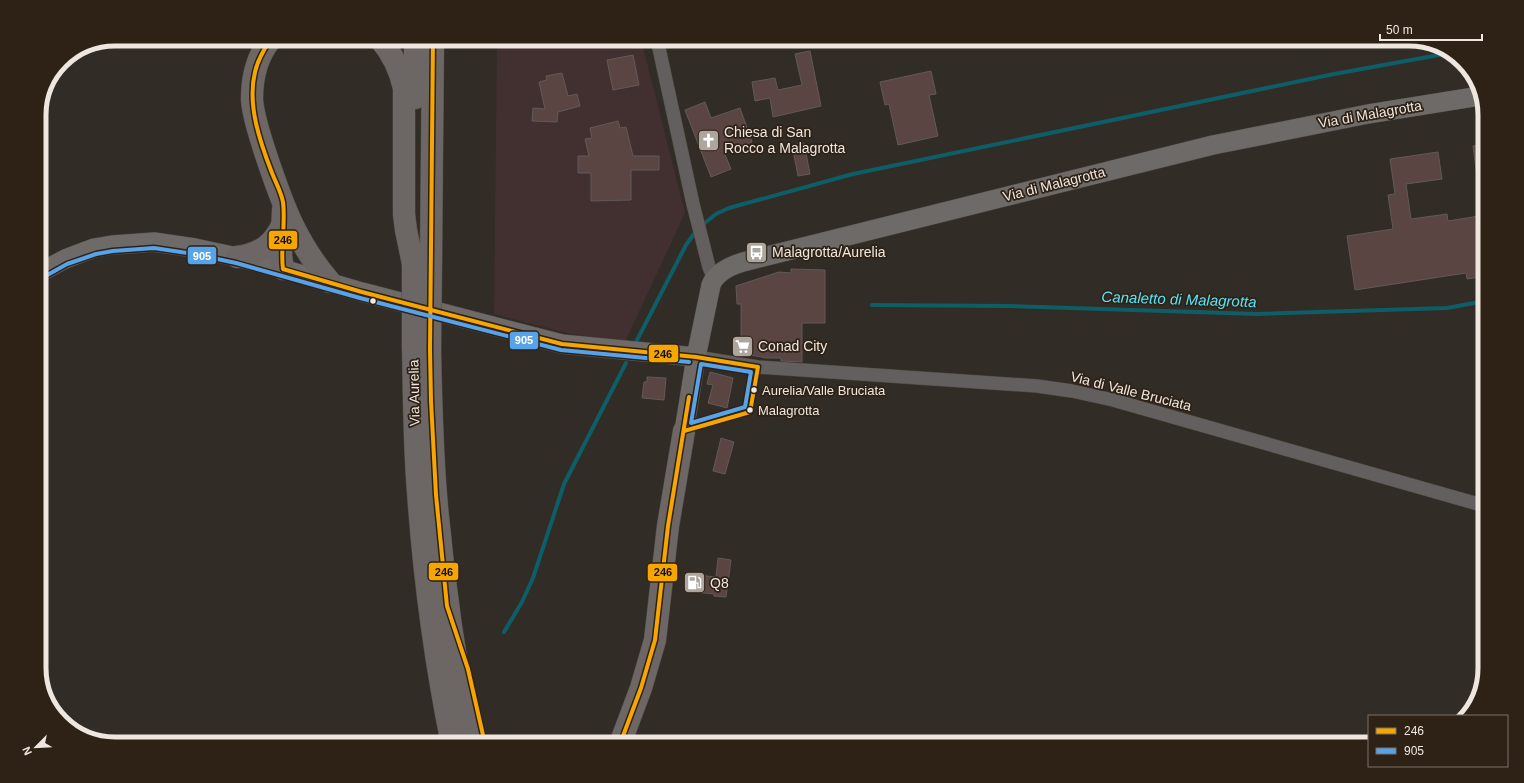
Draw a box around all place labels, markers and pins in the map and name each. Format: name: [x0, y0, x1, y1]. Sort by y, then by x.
place label: Chiesa di San Rocco a Malagrotta: [724, 124, 846, 156]
church icon: Chiesa di San Rocco a Malagrotta: [695, 127, 721, 153]
bus stop icon: Malagrotta/Aurelia: [743, 239, 769, 265]
place label: Malagrotta/Aurelia: [772, 244, 886, 260]
unlabelled marker: [368, 296, 378, 306]
supermarket icon: Conad City: [730, 333, 756, 359]
place label: Conad City: [758, 338, 827, 354]
place label: Aurelia/Valle Bruciata: [762, 383, 886, 398]
marker: Aurelia/Valle Bruciata: [749, 385, 759, 395]
place label: Malagrotta: [758, 403, 820, 418]
marker: Malagrotta: [745, 405, 755, 415]
fuel station icon: Q8: [681, 570, 707, 596]
place label: Q8: [710, 575, 729, 591]

